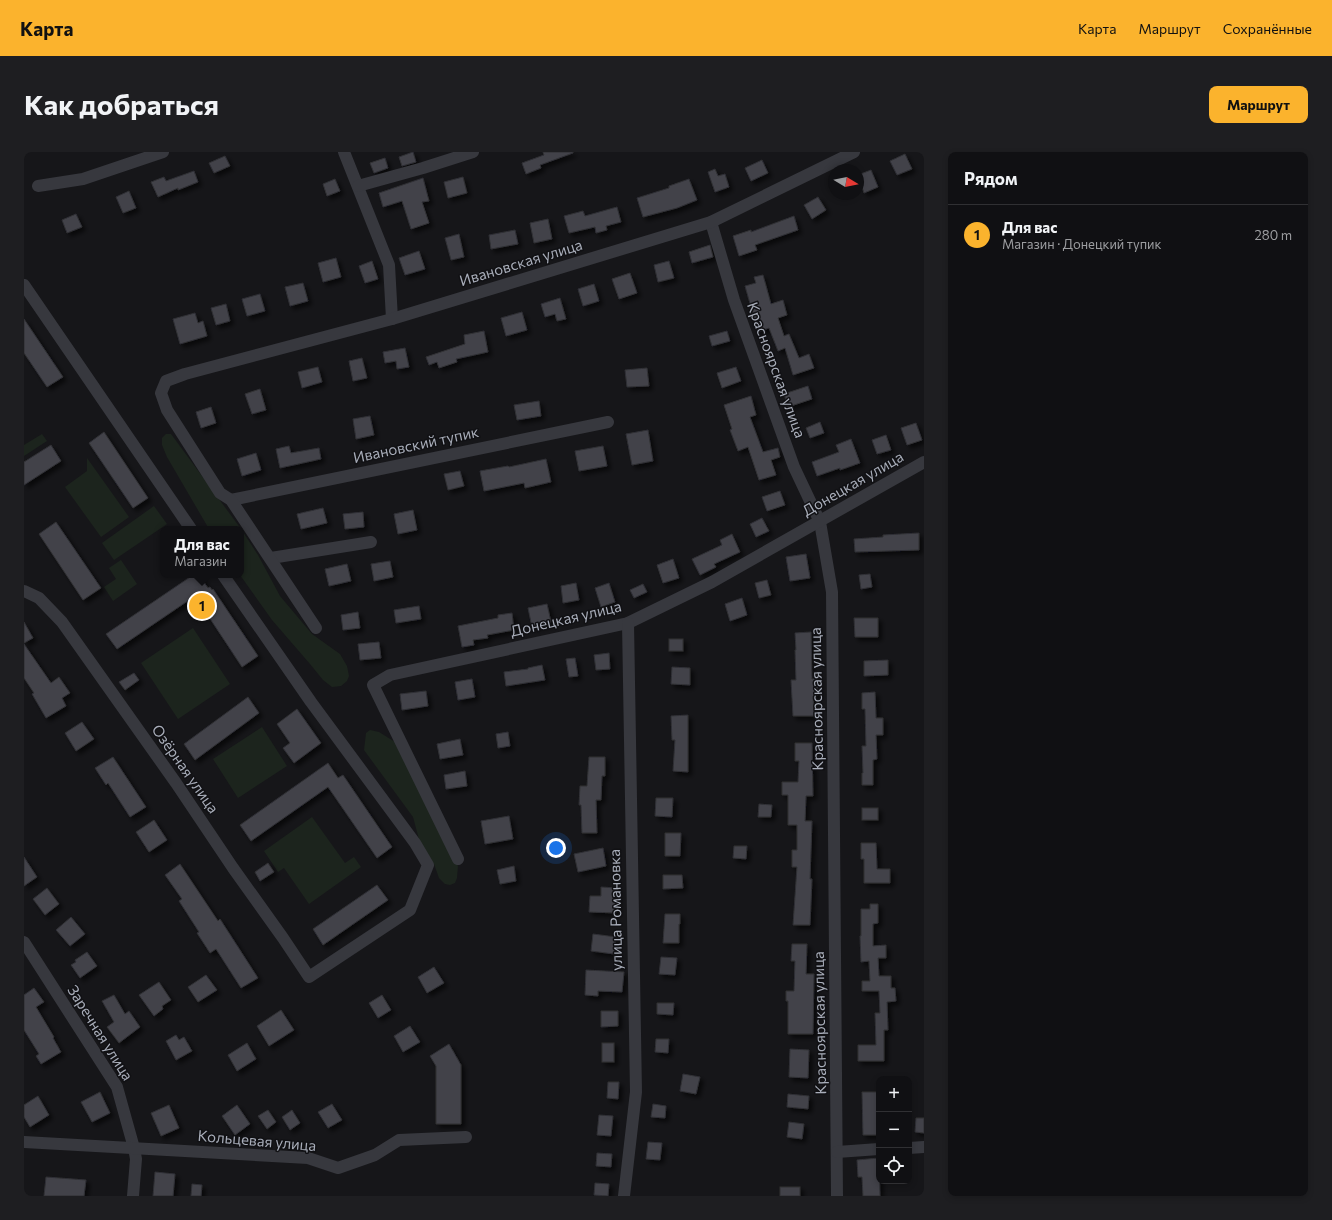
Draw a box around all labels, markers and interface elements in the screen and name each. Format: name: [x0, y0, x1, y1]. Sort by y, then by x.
text: Карта: [20, 17, 73, 40]
text: Карта: [1078, 20, 1116, 37]
text: Маршрут: [1138, 20, 1201, 37]
text: Сохранённые: [1223, 20, 1312, 37]
button: Маршрут: [1209, 86, 1308, 123]
text: Как добраться: [24, 87, 219, 121]
north arrow: [828, 164, 864, 200]
text: Рядом: [964, 168, 1018, 189]
text: Для вас: [1002, 218, 1057, 236]
text: 1: [974, 227, 980, 243]
text: 280 m: [1255, 227, 1292, 243]
street label: Ивановская улица: [457, 235, 584, 289]
text: Магазин · Донецкий тупик: [1002, 236, 1161, 252]
street label: Красноярская улица: [744, 299, 810, 440]
street label: Ивановский тупик: [351, 422, 480, 466]
street label: Донецкая улица: [799, 447, 906, 519]
popup: [160, 526, 244, 578]
text: Для вас: [174, 535, 230, 553]
text: Магазин: [174, 553, 227, 569]
pin: 1: [189, 591, 215, 621]
street label: Донецкая улица: [508, 596, 623, 640]
street label: Красноярская улица: [806, 627, 826, 771]
street label: Озёрная улица: [149, 721, 223, 816]
your location: [546, 838, 566, 858]
street label: улица Романовка: [605, 849, 625, 971]
street label: Красноярская улица: [809, 951, 829, 1095]
street label: Заречная улица: [64, 981, 137, 1084]
map controls: [876, 1076, 912, 1184]
button: +: [876, 1076, 912, 1112]
button: −: [876, 1112, 912, 1148]
street label: Кольцевая улица: [197, 1126, 317, 1154]
button: locate: [876, 1148, 912, 1184]

